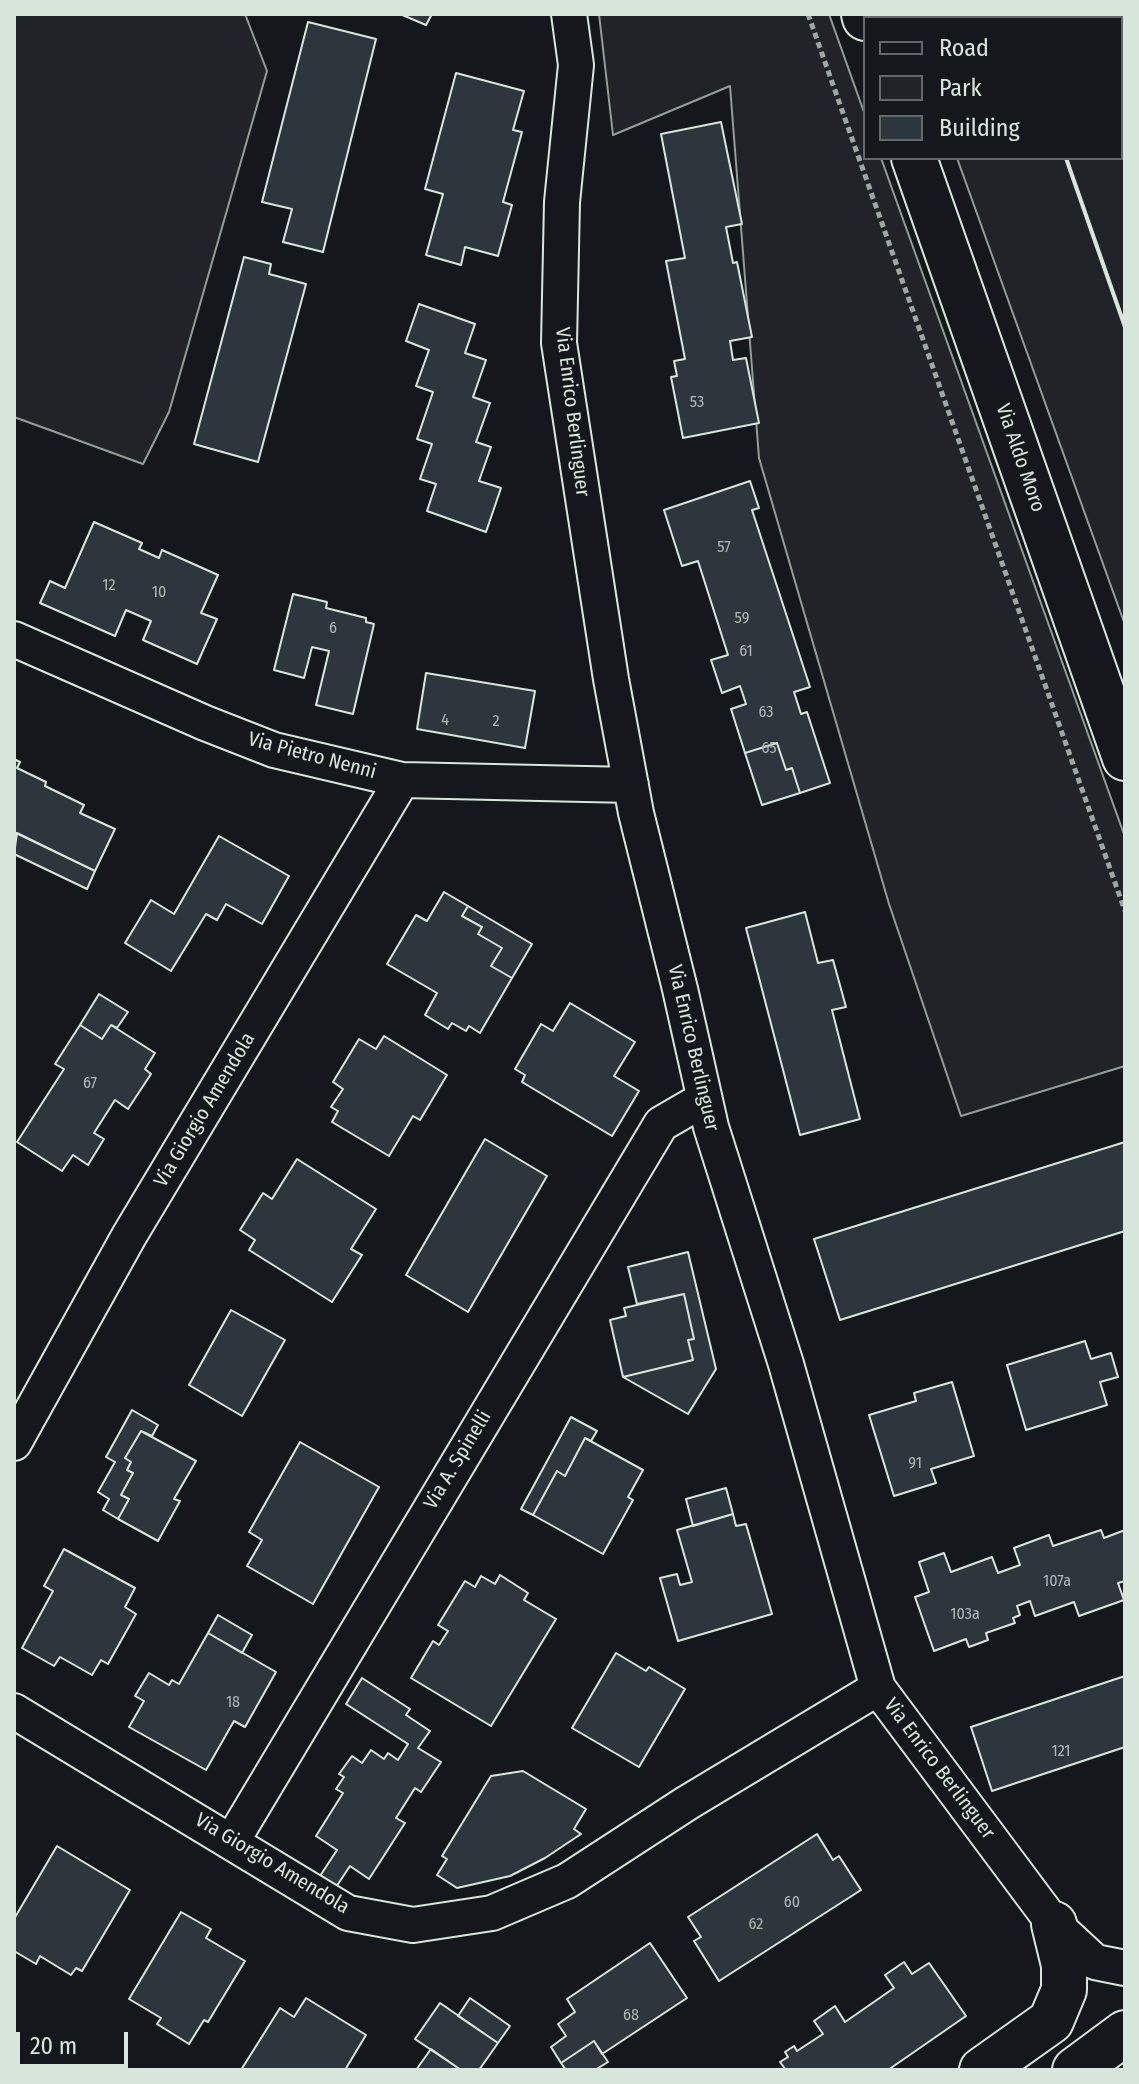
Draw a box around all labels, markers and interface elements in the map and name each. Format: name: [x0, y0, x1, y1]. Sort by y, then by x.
legend: [863, 16, 1123, 160]
text: Road: [939, 34, 989, 62]
text: Park: [939, 74, 982, 102]
text: Building: [939, 114, 1020, 142]
street label: Via Enrico Berlinguer: [550, 326, 594, 498]
house number: 53: [690, 393, 704, 413]
street label: Via Aldo Moro: [990, 401, 1050, 515]
house number: 57: [717, 538, 731, 558]
house number: 12: [102, 576, 116, 596]
house number: 10: [152, 583, 166, 603]
house number: 59: [735, 609, 749, 629]
house number: 6: [329, 619, 337, 639]
house number: 61: [739, 642, 753, 662]
house number: 63: [758, 703, 774, 723]
house number: 4: [441, 711, 449, 731]
house number: 2: [492, 712, 500, 732]
street label: Via Pietro Nenni: [245, 727, 379, 785]
house number: 65: [761, 739, 777, 759]
street label: Via Enrico Berlinguer: [662, 962, 724, 1134]
street label: Via Giorgio Amendola: [149, 1029, 261, 1191]
house number: 67: [83, 1074, 97, 1094]
street label: Via A. Spinelli: [419, 1406, 497, 1514]
house number: 91: [908, 1454, 922, 1474]
house number: 107a: [1043, 1572, 1071, 1592]
house number: 103a: [950, 1605, 980, 1625]
house number: 18: [226, 1693, 240, 1713]
street label: Via Enrico Berlinguer: [878, 1694, 1000, 1844]
house number: 121: [1051, 1742, 1071, 1762]
street label: Via Giorgio Amendola: [191, 1808, 353, 1920]
house number: 60: [784, 1893, 800, 1913]
house number: 62: [749, 1915, 763, 1935]
house number: 68: [623, 2006, 639, 2026]
scale bar: [20, 2016, 132, 2066]
text: 20 m: [30, 2032, 77, 2060]

